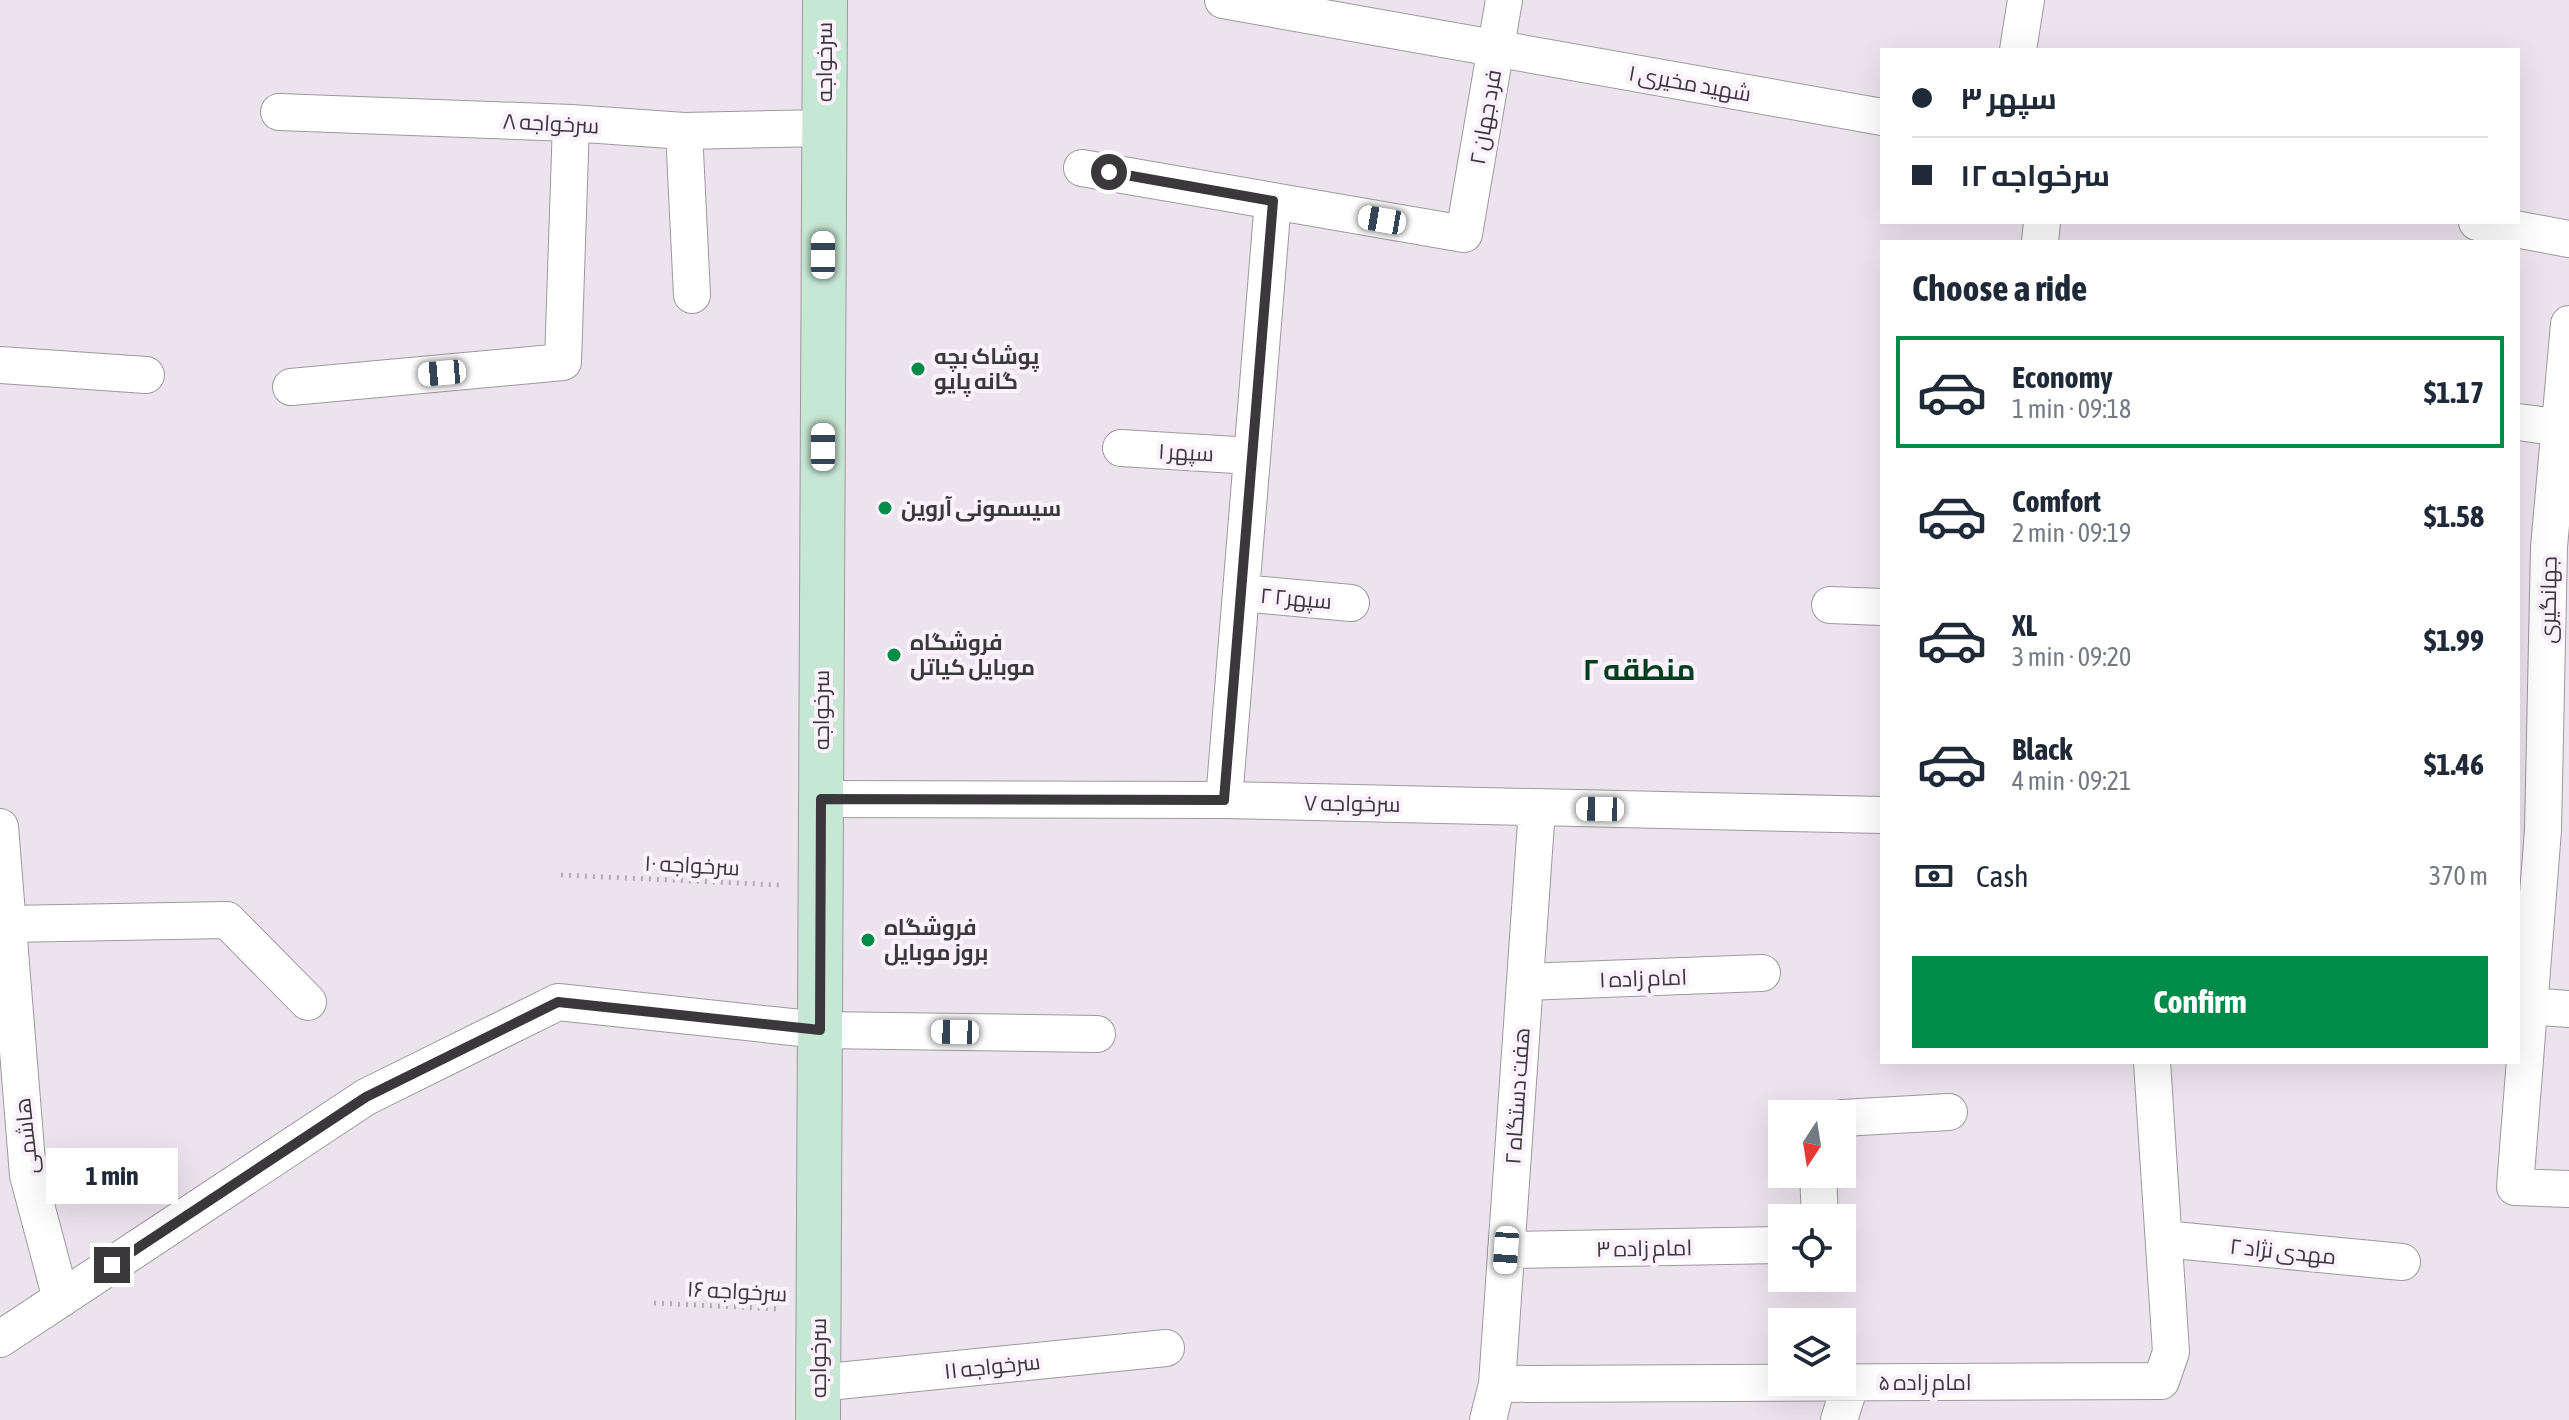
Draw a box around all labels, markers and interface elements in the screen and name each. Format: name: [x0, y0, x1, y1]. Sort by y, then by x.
street label: سرخواجه: [811, 22, 837, 102]
street label: شهید مخیری ۱: [1627, 59, 1753, 108]
street label: ۲ فرد جهان: [1464, 67, 1507, 167]
text: ۳ سپهر: [1960, 81, 2057, 115]
street label: ۸ سرخواجه: [502, 107, 600, 139]
route start: [1091, 154, 1127, 190]
text: ۱۲ سرخواجه: [1960, 158, 2110, 192]
car: [1356, 204, 1408, 236]
car: [811, 231, 835, 279]
text: Choose a ride: [1912, 267, 2087, 309]
place label: پوشاک بچه گانه پایو: [934, 343, 1039, 397]
icon: car: [1916, 356, 1988, 428]
car: [417, 359, 467, 387]
marker: پوشاک بچه گانه پایو: [909, 360, 927, 378]
text: Economy: [2012, 360, 2113, 394]
text: $1.17: [2424, 375, 2484, 409]
text: 1 min · 09:18: [2012, 394, 2131, 424]
car: [811, 423, 835, 471]
street label: ۱ سپهر: [1158, 438, 1214, 467]
icon: car: [1916, 480, 1988, 552]
text: Comfort: [2012, 484, 2101, 518]
place label: سیسمونی آروین: [901, 495, 1061, 522]
marker: سیسمونی آروین: [876, 499, 894, 517]
text: $1.58: [2424, 499, 2484, 533]
text: 2 min · 09:19: [2012, 518, 2131, 548]
street label: جهانگیری: [2534, 556, 2563, 644]
street label: ۲ سپهر۲: [1259, 582, 1333, 615]
icon: car: [1916, 604, 1988, 676]
text: XL: [2012, 608, 2037, 642]
text: $1.99: [2424, 623, 2484, 657]
place label: فروشگاه موبایل کیاتل: [910, 629, 1035, 681]
text: 3 min · 09:20: [2012, 642, 2131, 672]
marker: فروشگاه موبایل کیاتل: [885, 646, 903, 664]
district label: منطقه ۲: [1582, 652, 1696, 686]
street label: سرخواجه: [808, 670, 834, 750]
icon: car: [1916, 728, 1988, 800]
text: Black: [2012, 732, 2072, 766]
text: $1.46: [2424, 747, 2484, 781]
text: 4 min · 09:21: [2012, 766, 2131, 796]
street label: سرخواجه ۷: [1303, 789, 1401, 817]
car: [1576, 797, 1624, 821]
street label: ۱۰ سرخواجه: [644, 850, 740, 880]
icon: cash: [1912, 854, 1956, 898]
text: Cash: [1976, 859, 2029, 893]
text: 370 m: [2429, 861, 2488, 891]
place label: فروشگاه بروز موبایل: [884, 914, 988, 966]
marker: فروشگاه بروز موبایل: [859, 931, 877, 949]
button: Confirm: [1912, 956, 2488, 1048]
street label: ۱ امام زاده: [1598, 963, 1688, 996]
car: [931, 1020, 979, 1044]
street label: هفت دستگاه ۲: [1499, 1027, 1535, 1165]
street label: هاشمی: [9, 1096, 44, 1175]
north arrow: [1768, 1100, 1856, 1188]
map controls: [1768, 1100, 1856, 1396]
callout: 1 min: [46, 1149, 178, 1205]
text: 1 min: [85, 1161, 139, 1191]
button: locate: [1768, 1204, 1856, 1292]
car: [1492, 1225, 1520, 1275]
street label: ۲ مهدی نژاد: [2228, 1232, 2337, 1271]
street label: ۳ امام زاده: [1596, 1234, 1692, 1265]
route end: [94, 1247, 130, 1283]
street label: ۱۶ سرخواجه: [686, 1275, 788, 1307]
button: layers: [1768, 1308, 1856, 1396]
street label: سرخواجه: [805, 1318, 831, 1398]
street label: ۱۱ سرخواجه: [942, 1348, 1042, 1384]
street label: ۵ امام زاده: [1878, 1369, 1972, 1398]

